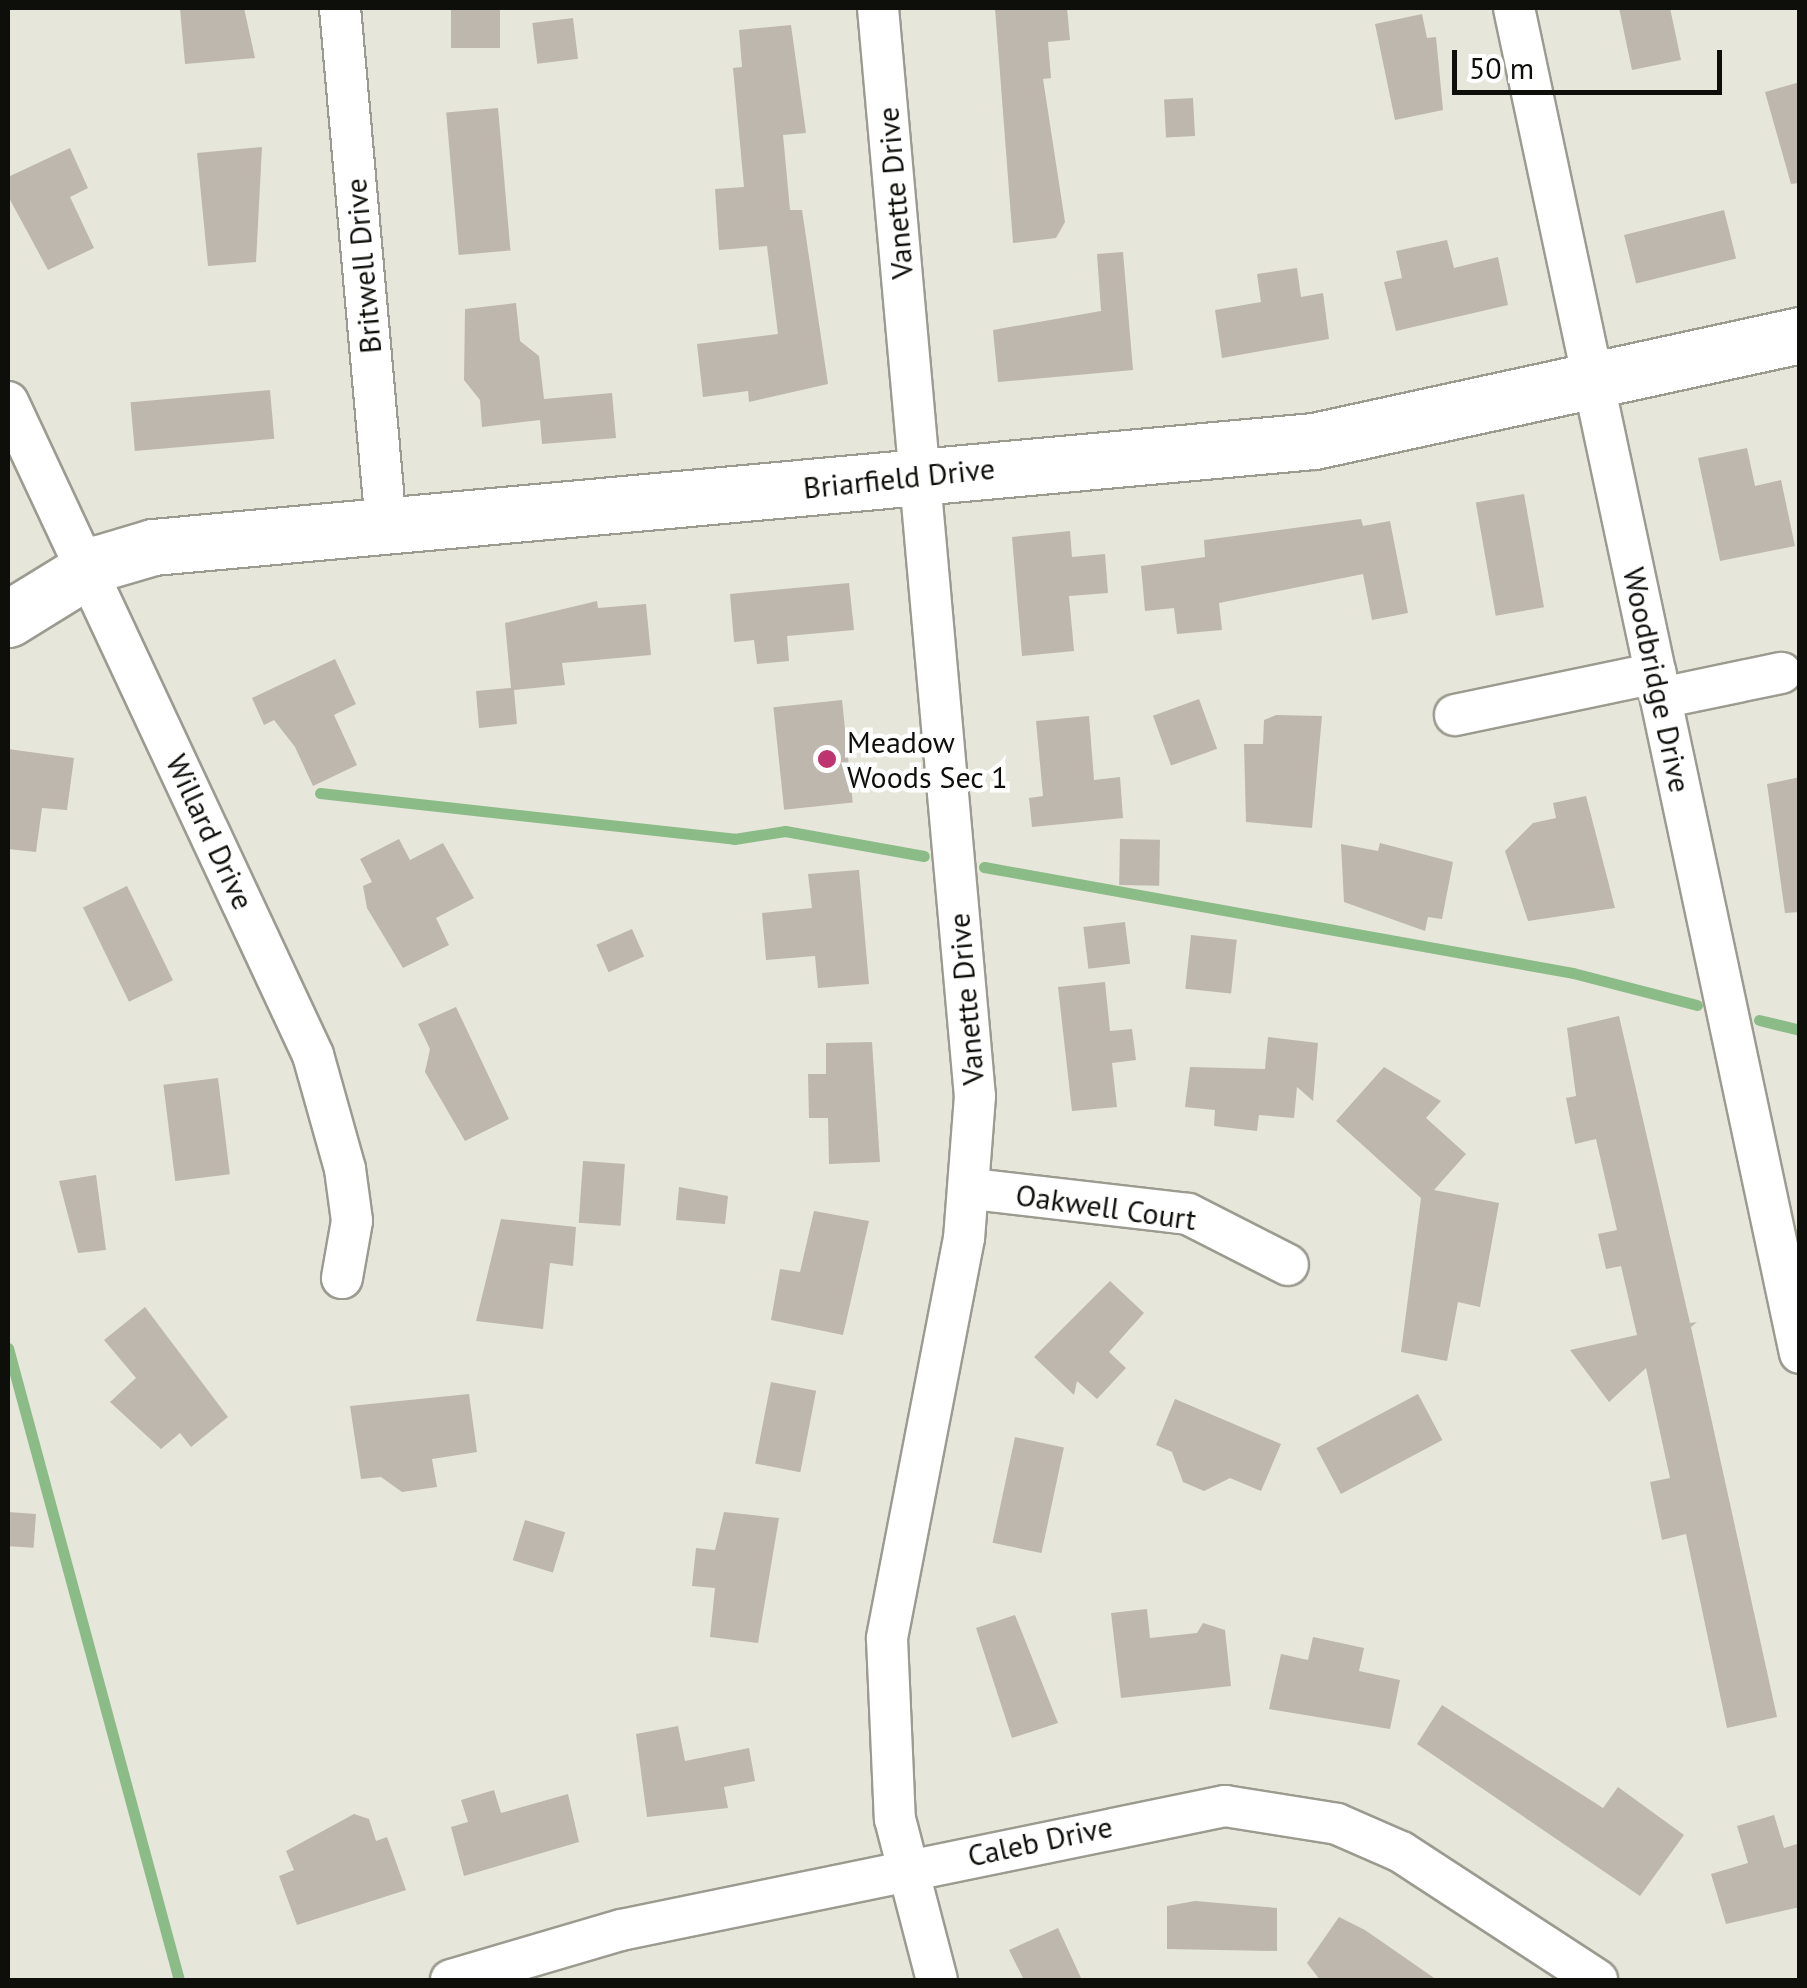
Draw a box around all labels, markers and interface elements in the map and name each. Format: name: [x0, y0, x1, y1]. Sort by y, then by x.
scale bar: [1457, 30, 1727, 92]
text: 50 m: [1469, 48, 1534, 87]
street label: Vanette Drive: [870, 105, 920, 281]
street label: Britwell Drive: [337, 177, 389, 355]
street label: Briarfield Drive: [801, 450, 997, 506]
street label: Woodbridge Drive: [1616, 564, 1698, 796]
place label: Meadow Woods Sec 1: [847, 724, 1008, 794]
marker: Meadow Woods Sec 1: [816, 748, 838, 770]
street label: Willard Drive: [158, 749, 262, 915]
street label: Vanette Drive: [941, 911, 991, 1087]
street label: Oakwell Court: [1013, 1177, 1199, 1237]
street label: Caleb Drive: [964, 1808, 1116, 1874]

